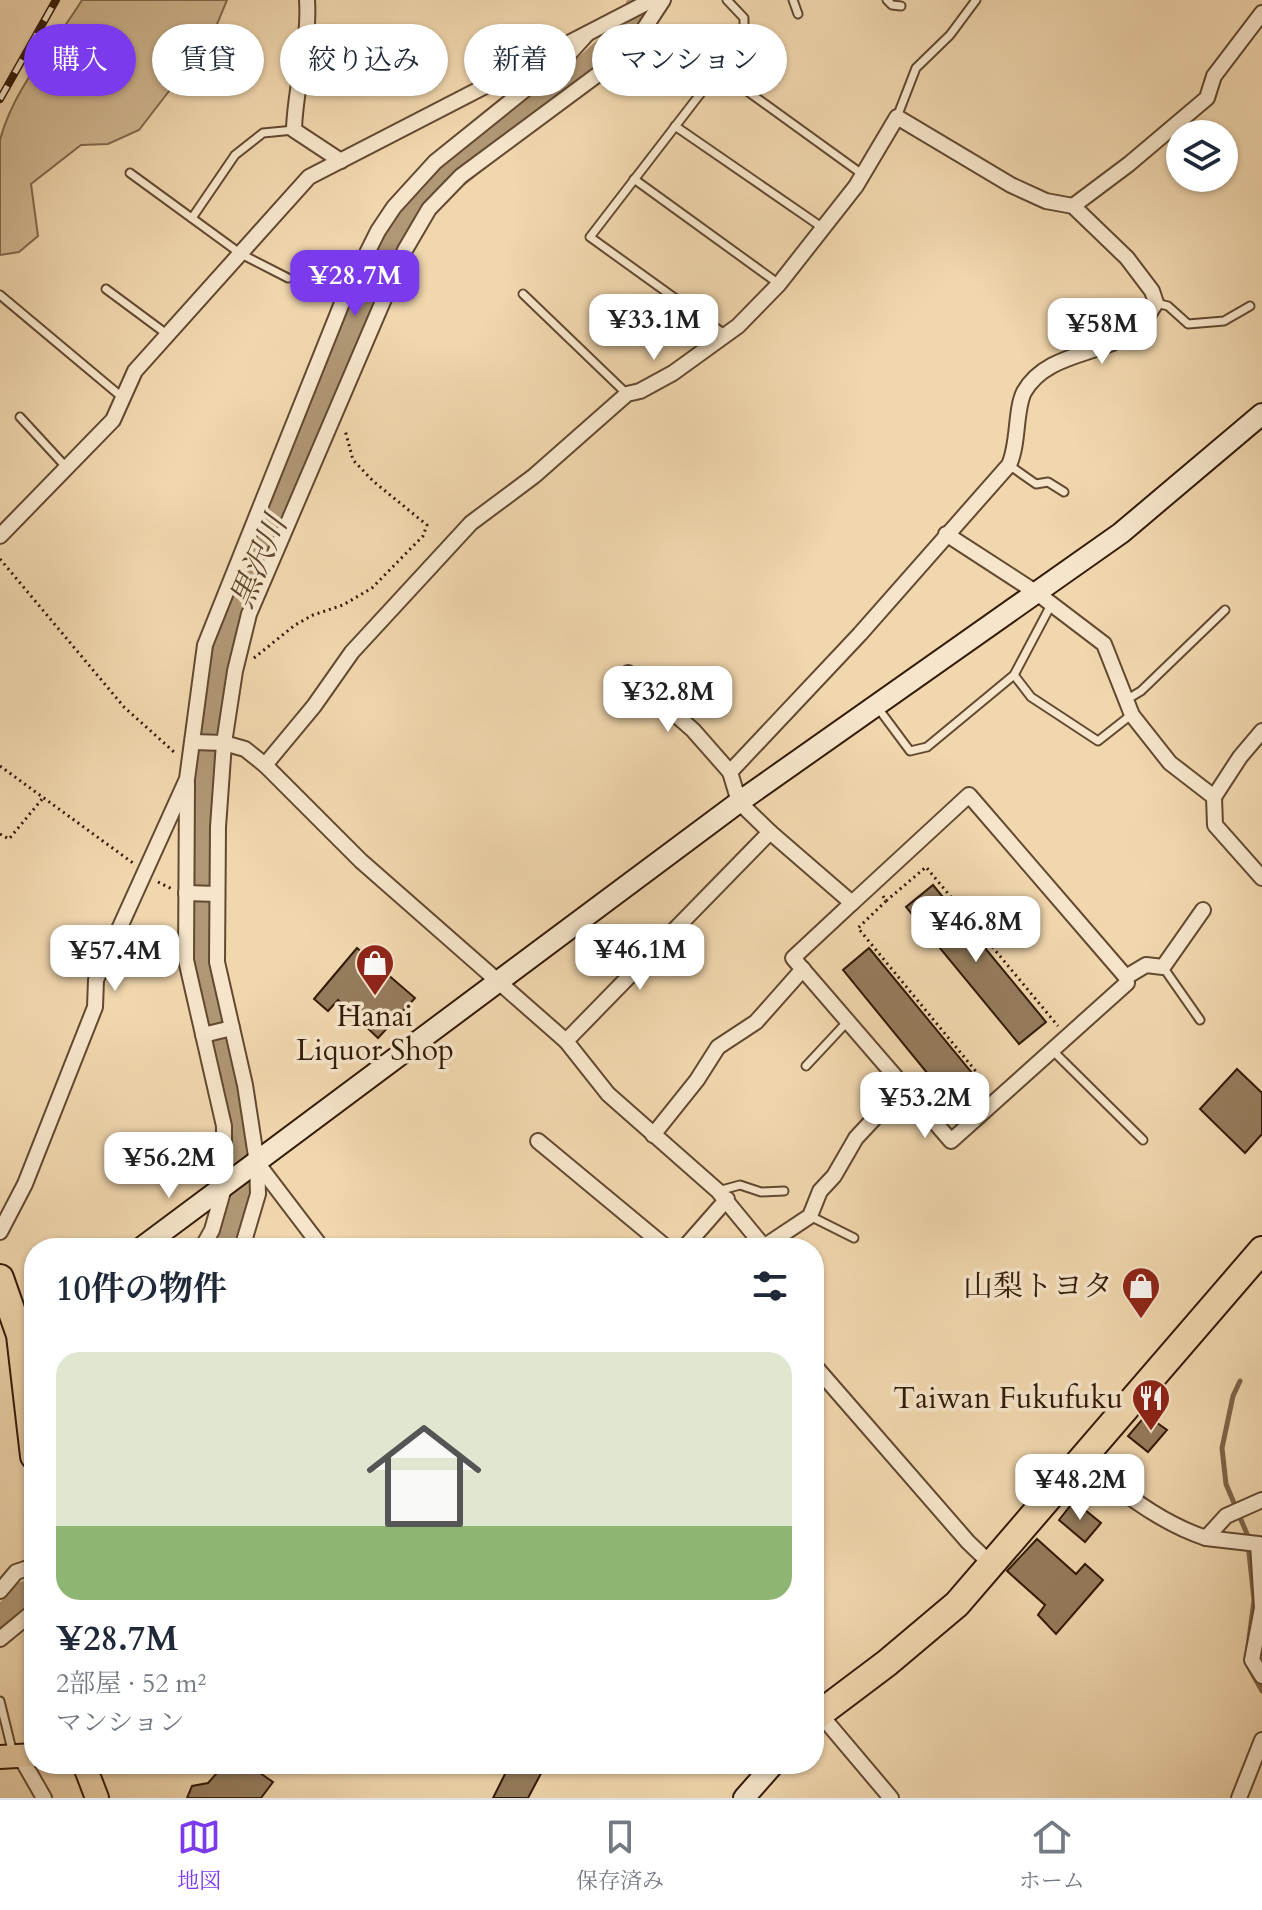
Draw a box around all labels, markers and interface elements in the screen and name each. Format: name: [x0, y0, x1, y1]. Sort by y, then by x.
chip: 購入: [24, 24, 136, 96]
chip: 賃貸: [152, 24, 264, 96]
chip: 絞り込み: [280, 24, 448, 96]
chip: 新着: [464, 24, 576, 96]
chip: マンション: [592, 24, 787, 96]
map controls: [1166, 120, 1238, 192]
button: layers: [1166, 120, 1238, 192]
pin: ¥28.7M: [290, 250, 420, 318]
text: ¥28.7M: [308, 258, 402, 293]
pin: ¥33.1M: [589, 294, 719, 362]
pin: ¥58M: [1055, 298, 1149, 366]
text: ¥33.1M: [607, 302, 701, 337]
text: ¥58M: [1066, 306, 1138, 341]
water label: 黒沢川: [220, 506, 299, 615]
pin: ¥32.8M: [603, 666, 733, 734]
text: ¥32.8M: [621, 674, 715, 709]
pin: ¥46.8M: [911, 896, 1041, 964]
text: ¥46.8M: [929, 904, 1023, 939]
pin: ¥46.1M: [575, 924, 705, 992]
pin: ¥57.4M: [50, 925, 180, 993]
text: ¥46.1M: [593, 932, 687, 967]
text: ¥57.4M: [68, 933, 162, 968]
shop icon: Hanai Liquor Shop: [354, 942, 396, 997]
place label: Hanai Liquor Shop: [296, 996, 454, 1071]
pin: ¥53.2M: [860, 1072, 990, 1140]
text: ¥53.2M: [878, 1080, 972, 1115]
pin: ¥56.2M: [104, 1132, 234, 1200]
text: ¥56.2M: [122, 1140, 216, 1175]
icon: filters: [748, 1264, 792, 1308]
shop icon: 山梨トヨタ: [1120, 1265, 1162, 1320]
text: 10件の物件: [56, 1266, 227, 1312]
place label: 山梨トヨタ: [963, 1266, 1113, 1307]
restaurant icon: Taiwan Fukufuku: [1130, 1377, 1172, 1432]
place label: Taiwan Fukufuku: [893, 1378, 1123, 1419]
icon: home: [352, 1404, 496, 1548]
pin: ¥48.2M: [1015, 1454, 1145, 1522]
text: ¥48.2M: [1033, 1462, 1127, 1497]
text: ¥28.7M: [56, 1616, 178, 1662]
text: 2部屋 · 52 m²: [56, 1666, 206, 1701]
text: マンション: [56, 1705, 185, 1740]
tab: 地図: [177, 1815, 221, 1896]
tab: 保存済み: [576, 1815, 664, 1896]
tab: ホーム: [1019, 1815, 1085, 1896]

